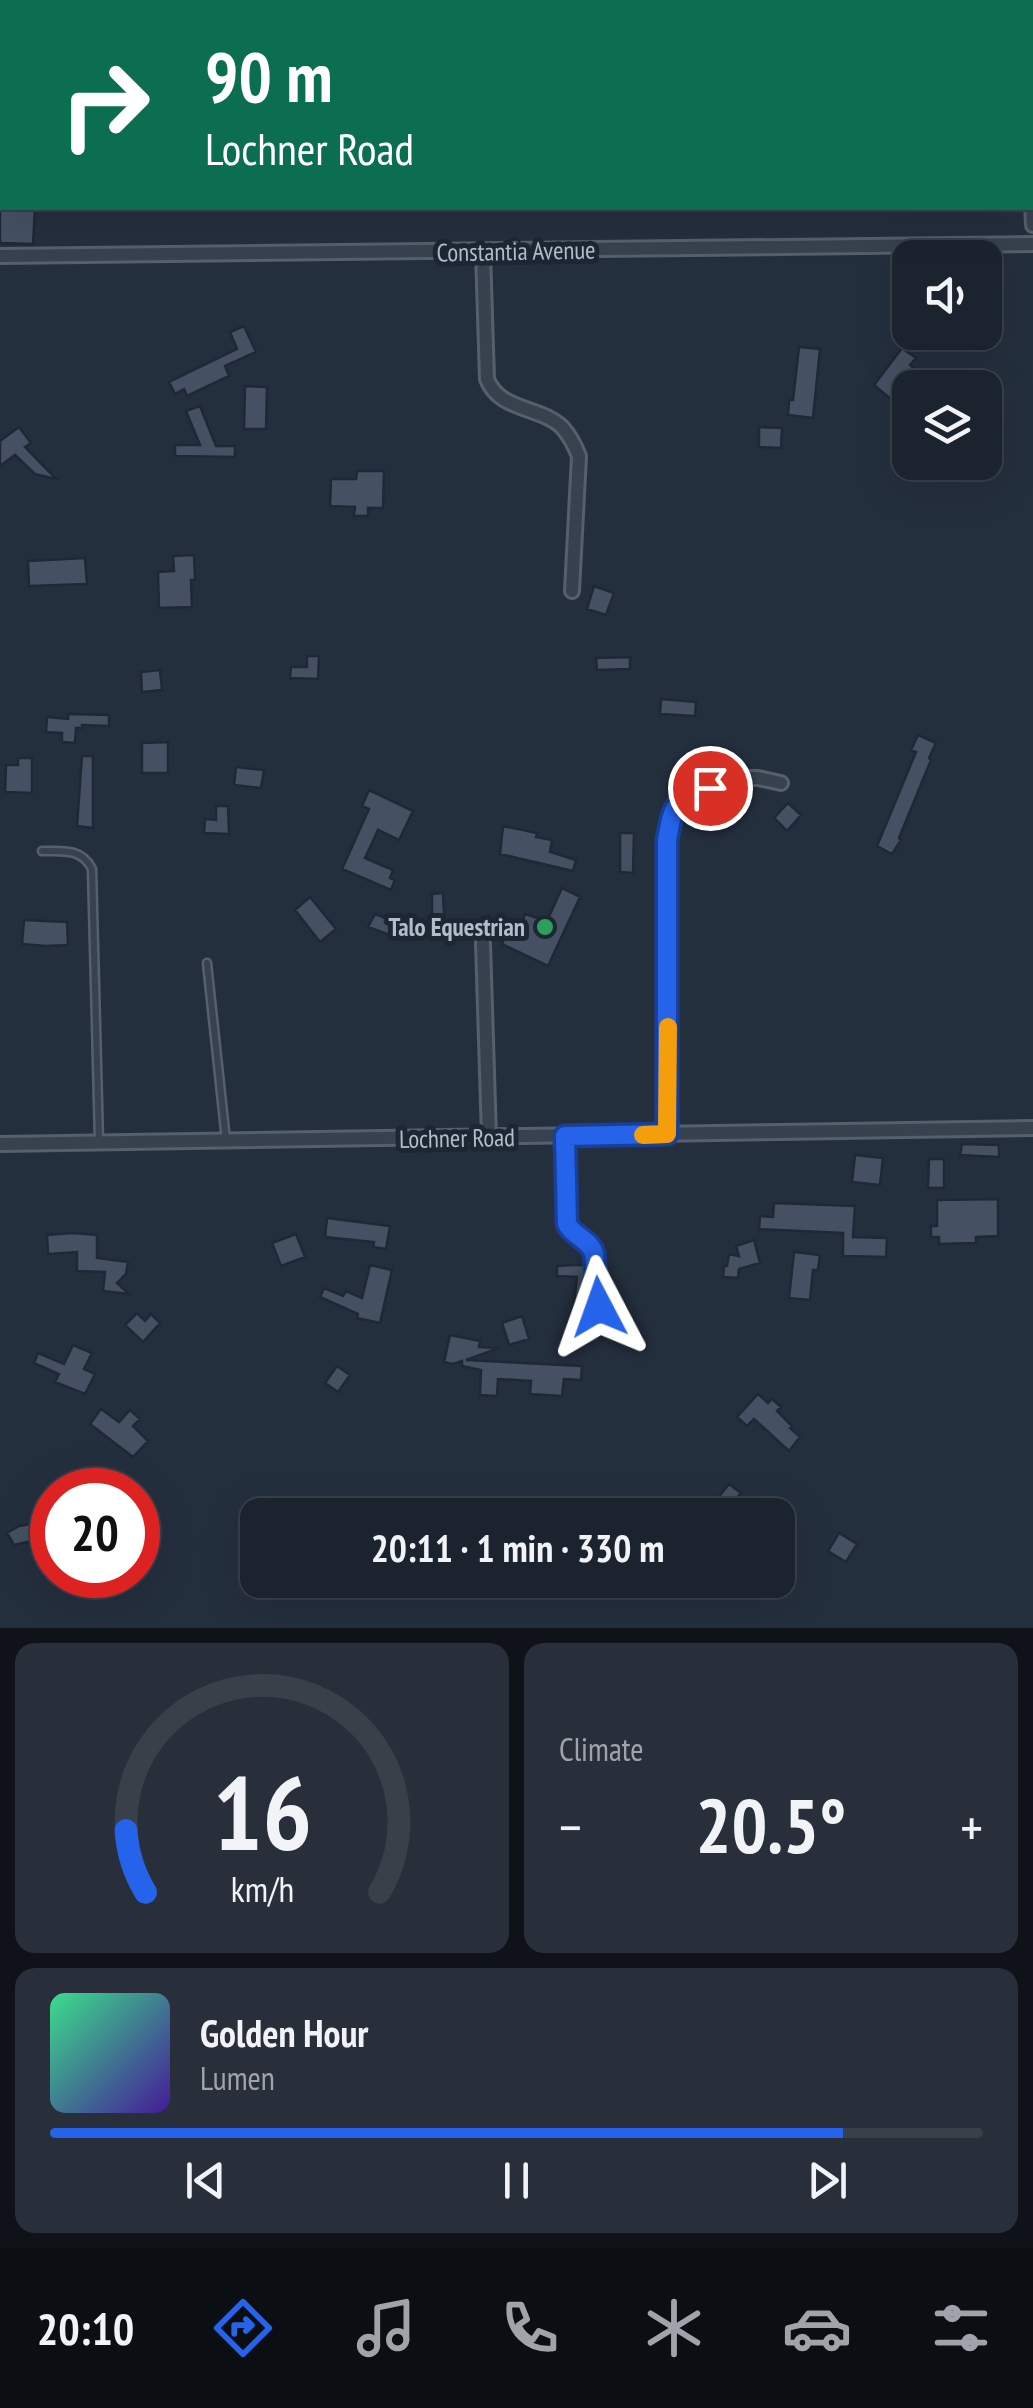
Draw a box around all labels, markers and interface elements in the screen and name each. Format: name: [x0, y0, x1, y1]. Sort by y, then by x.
text: 90 m: [205, 31, 333, 121]
icon: right: [40, 40, 170, 170]
text: Lochner Road: [205, 119, 414, 177]
street label: Constantia Avenue: [436, 234, 596, 268]
map controls: [892, 240, 1002, 480]
button: sound: [892, 240, 1002, 350]
button: layers: [892, 370, 1002, 480]
pin: [668, 746, 753, 831]
icon: arrive: [683, 761, 738, 816]
place label: Talo Equestrian: [388, 911, 525, 943]
marker: Talo Equestrian: [534, 916, 556, 938]
street label: Lochner Road: [399, 1121, 515, 1155]
position arrow: [547, 1255, 651, 1359]
speed limit sign: 20: [30, 1468, 160, 1598]
text: 20:11 · 1 min · 330 m: [371, 1523, 664, 1572]
text: Climate: [559, 1728, 643, 1770]
text: 16: [212, 1744, 312, 1879]
text: 20.5°: [696, 1777, 846, 1874]
text: −: [559, 1791, 582, 1862]
text: +: [960, 1791, 983, 1862]
text: km/h: [230, 1866, 294, 1912]
text: Golden Hour: [200, 2008, 369, 2057]
text: Lumen: [200, 2057, 275, 2099]
icon: previous: [178, 2153, 233, 2208]
icon: pause: [489, 2153, 544, 2208]
icon: next: [800, 2153, 855, 2208]
icon: directions: [208, 2293, 278, 2363]
icon: music: [351, 2293, 421, 2363]
icon: phone: [495, 2293, 565, 2363]
icon: climate: [639, 2293, 709, 2363]
icon: car: [782, 2293, 852, 2363]
icon: filters: [926, 2293, 996, 2363]
text: 20:10: [37, 2299, 134, 2357]

